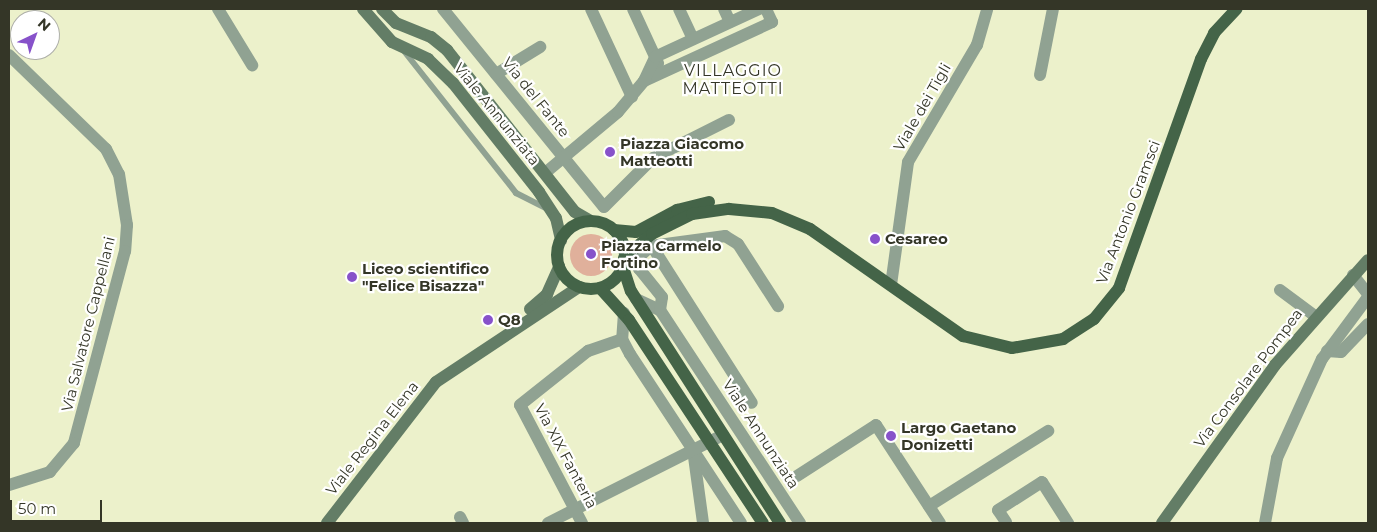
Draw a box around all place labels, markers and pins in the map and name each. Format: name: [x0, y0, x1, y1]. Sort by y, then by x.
place label: Piazza Giacomo Matteotti: [620, 134, 744, 169]
marker: Piazza Giacomo Matteotti: [604, 146, 616, 158]
place label: Cesareo: [885, 230, 948, 248]
marker: Cesareo: [869, 233, 881, 245]
place label: Piazza Carmelo Fortino: [601, 236, 722, 271]
marker: Piazza Carmelo Fortino: [585, 248, 597, 260]
place label: Liceo scientifico "Felice Bisazza": [362, 259, 489, 294]
marker: Liceo scientifico "Felice Bisazza": [346, 271, 358, 283]
place label: Q8: [498, 311, 521, 329]
marker: Q8: [482, 314, 494, 326]
place label: Largo Gaetano Donizetti: [901, 418, 1016, 453]
marker: Largo Gaetano Donizetti: [885, 430, 897, 442]

